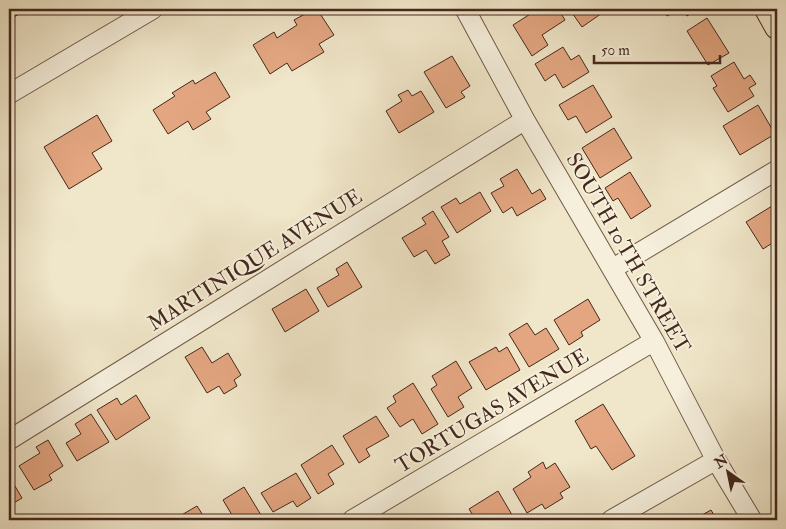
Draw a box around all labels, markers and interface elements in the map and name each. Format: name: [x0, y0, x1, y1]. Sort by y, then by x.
scale bar: [594, 32, 720, 64]
text: 50 m: [601, 41, 630, 60]
street label: SOUTH 10TH STREET: [560, 148, 697, 358]
street label: MARTINIQUE AVENUE: [143, 183, 367, 337]
street label: TORTUGAS AVENUE: [390, 343, 594, 479]
north arrow: [704, 446, 754, 496]
text: N: [710, 451, 731, 473]

